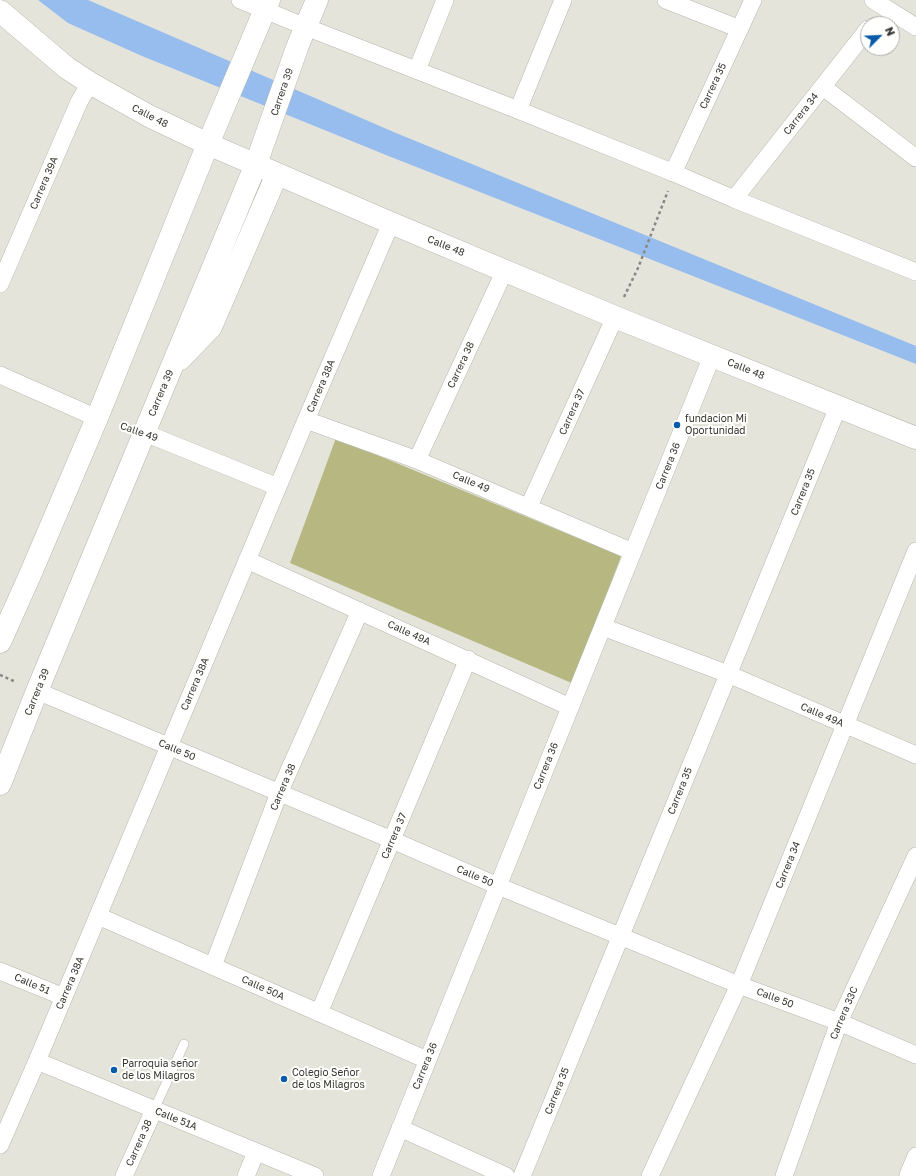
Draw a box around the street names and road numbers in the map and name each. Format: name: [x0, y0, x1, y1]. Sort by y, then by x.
street label: Carrera 35: [697, 61, 729, 111]
street label: Carrera 39: [268, 67, 296, 117]
street label: Carrera 34: [781, 91, 821, 137]
street label: Calle 48: [130, 102, 170, 130]
street label: Carrera 39A: [27, 155, 61, 211]
street label: Calle 48: [426, 233, 466, 259]
street label: Carrera 38: [445, 340, 477, 390]
street label: Calle 48: [726, 356, 766, 382]
street label: Carrera 38A: [304, 358, 338, 414]
street label: Carrera 39: [146, 368, 176, 418]
street label: Carrera 37: [557, 387, 587, 437]
street label: Calle 49: [119, 420, 159, 444]
street label: Carrera 36: [653, 441, 683, 491]
street label: Carrera 35: [788, 467, 818, 517]
street label: Calle 49: [451, 469, 491, 495]
street label: Calle 49A: [386, 618, 432, 648]
street label: Carrera 38A: [178, 656, 212, 712]
street label: Carrera 39: [22, 667, 52, 717]
street label: Calle 49A: [799, 701, 845, 729]
street label: Calle 50: [157, 737, 197, 763]
street label: Carrera 36: [531, 741, 561, 791]
street label: Carrera 38: [268, 762, 298, 812]
street label: Carrera 35: [665, 766, 695, 816]
street label: Carrera 37: [379, 811, 409, 861]
street label: Carrera 34: [773, 840, 803, 890]
street label: Calle 50: [455, 863, 495, 889]
street label: Carrera 38A: [53, 955, 87, 1011]
street label: Calle 51: [12, 971, 52, 997]
street label: Calle 50A: [240, 973, 286, 1003]
street label: Calle 50: [755, 985, 795, 1011]
street label: Carrera 33C: [827, 985, 861, 1041]
street label: Carrera 36: [410, 1041, 440, 1091]
street label: Carrera 35: [542, 1066, 572, 1116]
street label: Calle 51A: [153, 1105, 199, 1133]
street label: Carrera 38: [123, 1118, 155, 1168]

